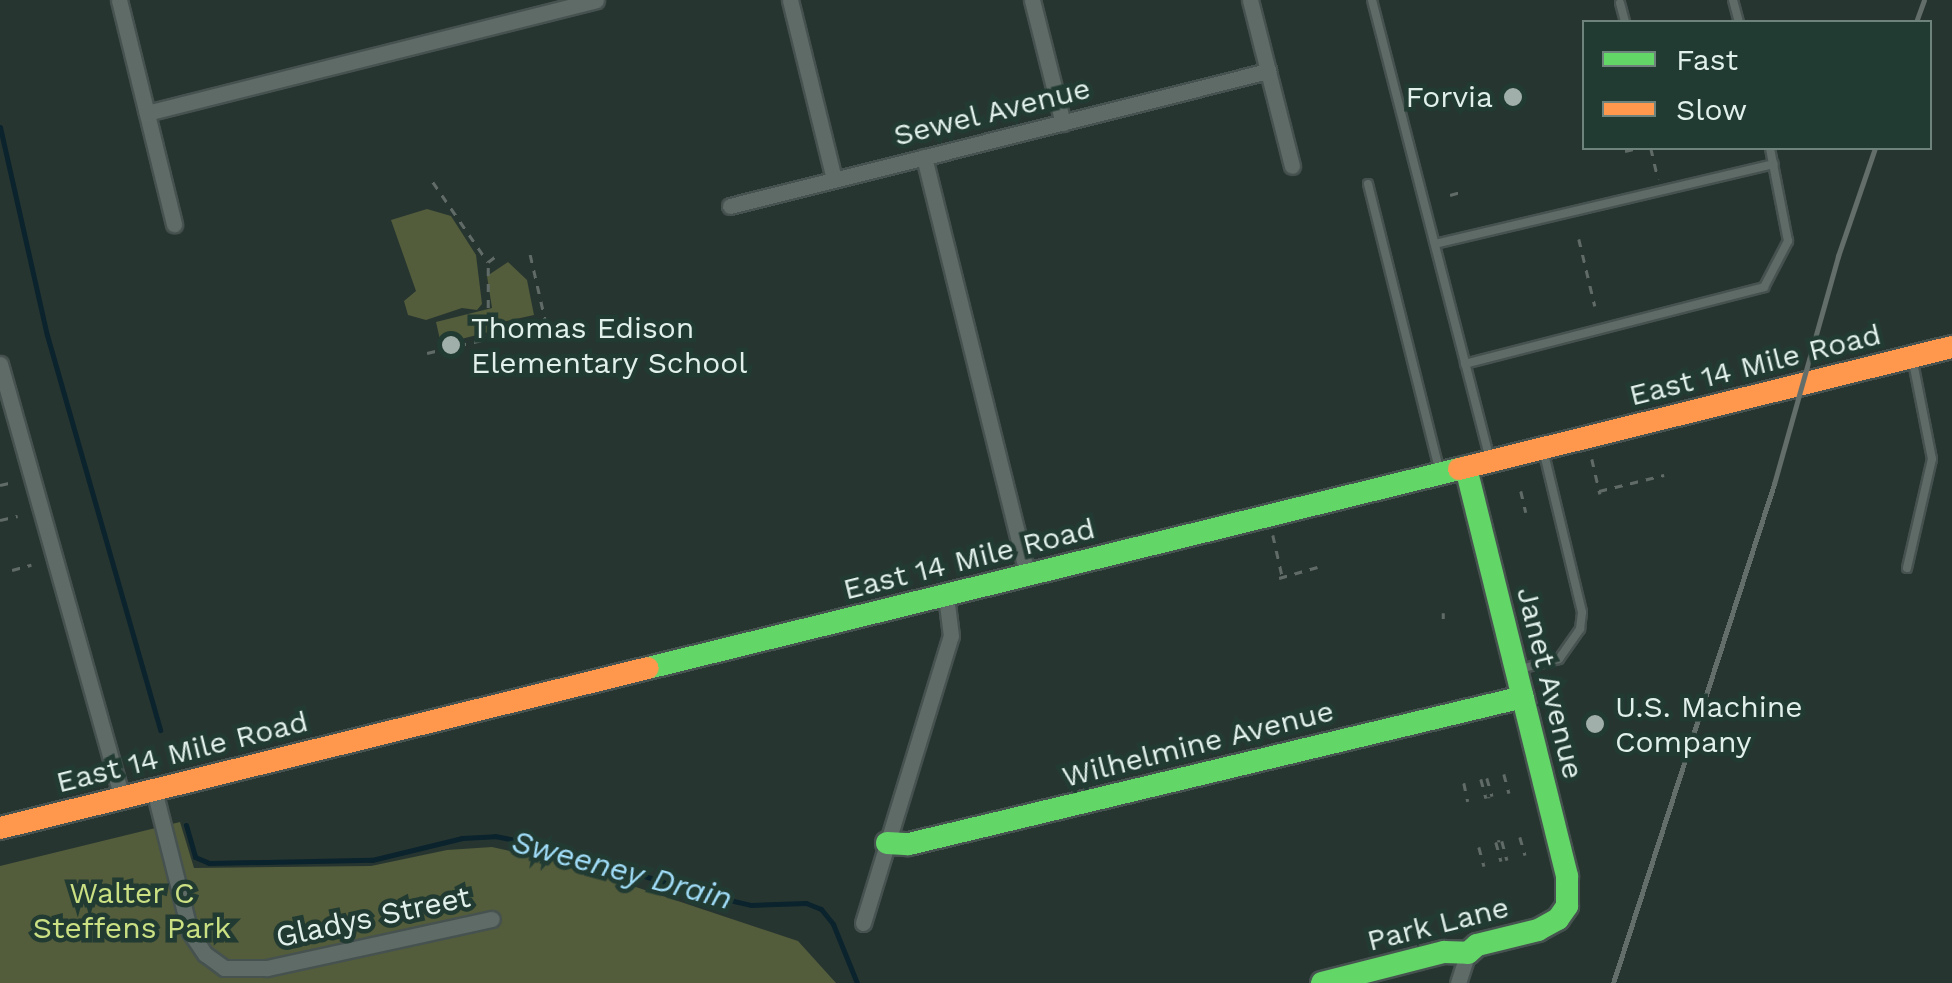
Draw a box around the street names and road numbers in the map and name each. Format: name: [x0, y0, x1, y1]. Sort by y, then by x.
street label: Sewel Avenue: [889, 70, 1095, 154]
street label: East 14 Mile Road: [1625, 316, 1885, 414]
street label: East 14 Mile Road: [839, 510, 1099, 608]
street label: Janet Avenue: [1509, 583, 1591, 783]
street label: Wilhelmine Avenue: [1058, 693, 1338, 795]
street label: East 14 Mile Road: [52, 703, 312, 801]
street label: Gladys Street: [272, 879, 474, 955]
street label: Park Lane: [1363, 889, 1513, 959]

